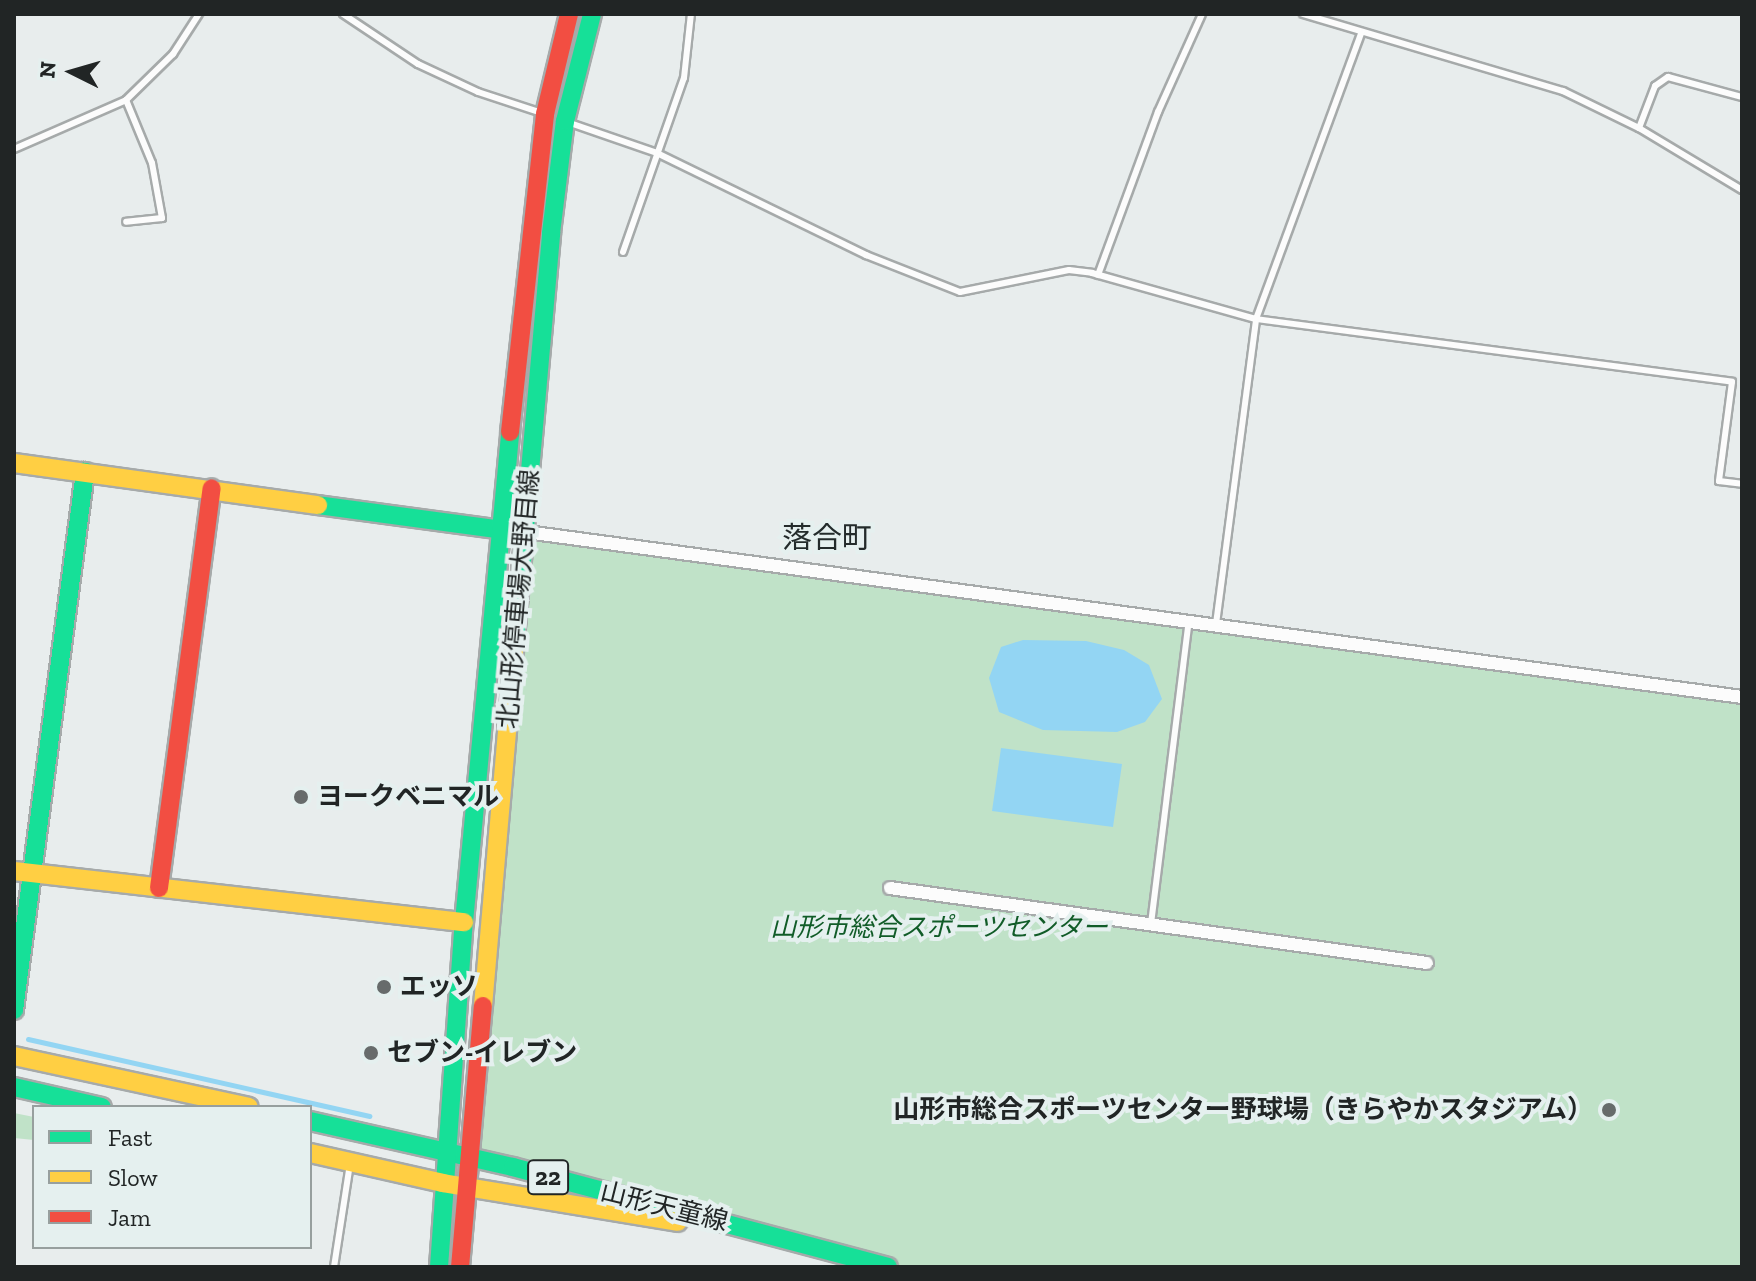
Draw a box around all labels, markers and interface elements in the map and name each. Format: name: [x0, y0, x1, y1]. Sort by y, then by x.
north arrow: [32, 32, 112, 112]
text: N: [33, 60, 62, 79]
street label: 北山形停車場大野目線: [492, 468, 546, 730]
district label: 落合町: [782, 520, 872, 556]
place label: ヨークベニマル: [317, 781, 499, 813]
marker: ヨークベニマル: [292, 788, 310, 806]
park label: 山形市総合スポーツセンター: [770, 912, 1108, 944]
place label: エッソ: [400, 971, 478, 1003]
marker: エッソ: [375, 978, 393, 996]
place label: セブン-イレブン: [387, 1037, 577, 1069]
marker: セブン-イレブン: [362, 1044, 380, 1062]
place label: 山形市総合スポーツセンター野球場（きらやかスタジアム）: [891, 1094, 1593, 1126]
marker: 山形市総合スポーツセンター野球場（きらやかスタジアム）: [1600, 1101, 1618, 1119]
legend: [32, 1105, 312, 1249]
text: Fast: [108, 1123, 152, 1152]
road number: 22: [526, 1157, 570, 1197]
text: Slow: [108, 1163, 158, 1192]
street label: 山形天童線: [597, 1176, 731, 1238]
text: Jam: [108, 1203, 151, 1232]

